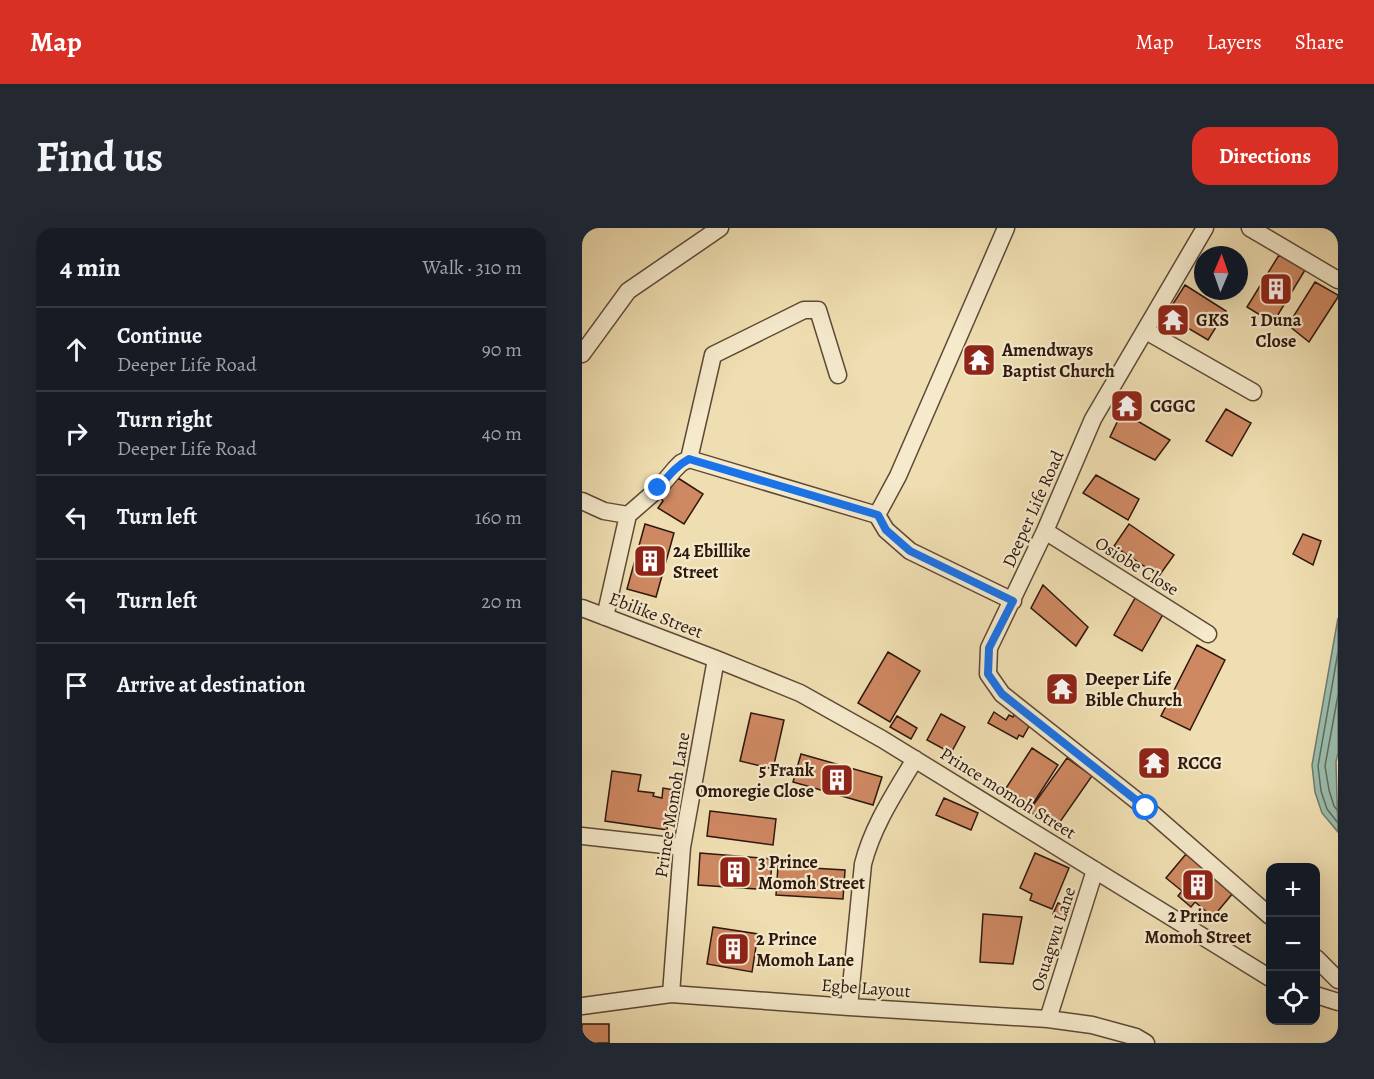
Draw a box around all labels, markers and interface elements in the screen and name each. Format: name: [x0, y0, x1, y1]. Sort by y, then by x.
text: Map: [30, 23, 82, 61]
text: Map: [1135, 28, 1174, 56]
text: Layers: [1207, 28, 1262, 56]
text: Share: [1295, 28, 1344, 56]
button: Directions: [1192, 127, 1338, 185]
text: Find us: [36, 128, 163, 185]
north arrow: [1194, 246, 1248, 300]
text: 4 min: [60, 250, 121, 285]
text: Walk · 310 m: [423, 254, 522, 281]
building icon: 1 Duna Close: [1258, 271, 1294, 307]
temple icon: GKS: [1155, 302, 1191, 338]
place label: GKS: [1196, 308, 1229, 332]
place label: 1 Duna Close: [1251, 308, 1302, 353]
text: Continue: [117, 321, 202, 351]
icon: ahead: [60, 333, 93, 366]
text: 90 m: [482, 336, 522, 363]
place label: Amendways Baptist Church: [1001, 338, 1115, 383]
temple icon: Amendways Baptist Church: [961, 342, 997, 378]
text: Deeper Life Road: [117, 351, 257, 378]
temple icon: CGGC: [1109, 388, 1145, 424]
place label: CGGC: [1150, 394, 1196, 418]
text: Turn right: [117, 405, 213, 435]
icon: right: [60, 417, 93, 450]
text: 40 m: [482, 420, 522, 447]
text: Deeper Life Road: [117, 435, 257, 462]
street label: Deeper Life Road: [996, 446, 1070, 571]
route end: [644, 474, 670, 500]
icon: left: [60, 501, 93, 534]
text: Turn left: [117, 502, 197, 532]
text: 160 m: [475, 504, 522, 531]
street label: Osiobe Close: [1091, 531, 1183, 601]
place label: 24 Ebillike Street: [673, 539, 751, 584]
building icon: 24 Ebillike Street: [632, 543, 668, 579]
icon: left: [60, 585, 93, 618]
text: Turn left: [117, 586, 197, 616]
street label: Ebilike Street: [606, 586, 706, 644]
text: 20 m: [481, 588, 522, 615]
place label: Deeper Life Bible Church: [1085, 667, 1183, 712]
icon: arrive: [60, 669, 93, 702]
text: Arrive at destination: [117, 670, 306, 700]
temple icon: Deeper Life Bible Church: [1044, 671, 1080, 707]
street label: Prince Momoh Lane: [649, 731, 695, 879]
street label: Prince momoh Street: [936, 742, 1081, 845]
temple icon: RCCG: [1136, 745, 1172, 781]
place label: RCCG: [1177, 751, 1222, 775]
place label: 5 Frank Omoregie Close: [695, 758, 815, 803]
building icon: 5 Frank Omoregie Close: [819, 762, 855, 798]
route start: [1132, 794, 1158, 820]
place label: 3 Prince Momoh Street: [758, 850, 865, 895]
building icon: 3 Prince Momoh Street: [717, 854, 753, 890]
map controls: [1266, 863, 1320, 1025]
button: +: [1266, 863, 1320, 917]
building icon: 2 Prince Momoh Street: [1180, 867, 1216, 903]
street label: Osuagwu Lane: [1025, 884, 1081, 994]
place label: 2 Prince Momoh Street: [1145, 904, 1251, 949]
button: −: [1266, 917, 1320, 971]
place label: 2 Prince Momoh Lane: [756, 927, 854, 972]
building icon: 2 Prince Momoh Lane: [715, 931, 751, 967]
button: locate: [1266, 971, 1320, 1025]
street label: Egbe Layout: [821, 973, 911, 1003]

